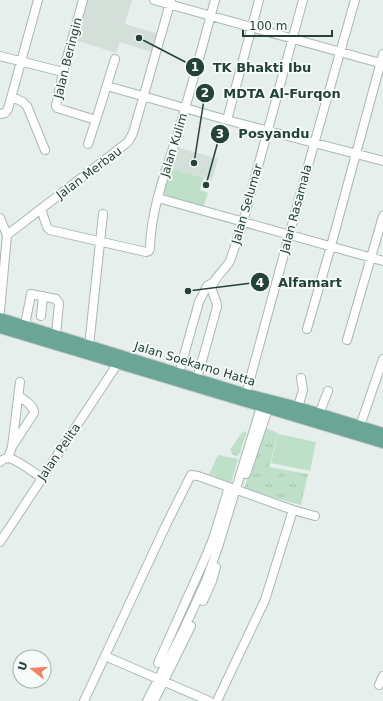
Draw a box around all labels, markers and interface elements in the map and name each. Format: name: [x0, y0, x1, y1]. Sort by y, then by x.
scale bar: [243, 12, 332, 38]
street label: Jalan Beringin: [51, 16, 85, 101]
text: 100 m: [249, 19, 287, 33]
callout: TK Bhakti Ibu: [185, 54, 320, 79]
text: 1: [191, 60, 199, 74]
text: TK Bhakti Ibu: [213, 60, 311, 75]
callout: MDTA Al-Furqon: [195, 81, 348, 106]
text: 2: [201, 86, 209, 100]
text: MDTA Al-Furqon: [223, 86, 341, 101]
street label: Jalan Kulim: [157, 111, 190, 180]
callout: Posyandu: [210, 121, 318, 146]
text: Posyandu: [238, 126, 310, 141]
text: 3: [216, 127, 224, 141]
street label: Jalan Merbau: [53, 144, 124, 203]
street label: Jalan Selumar: [229, 162, 265, 247]
street label: Jalan Rasamala: [277, 163, 315, 256]
callout: Alfamart: [250, 270, 350, 295]
text: Alfamart: [278, 275, 342, 290]
text: 4: [256, 276, 264, 290]
street label: Jalan Soekarno Hatta: [132, 339, 257, 389]
street label: Jalan Pelita: [34, 421, 83, 484]
north arrow: [12, 649, 52, 689]
text: U: [15, 660, 30, 672]

